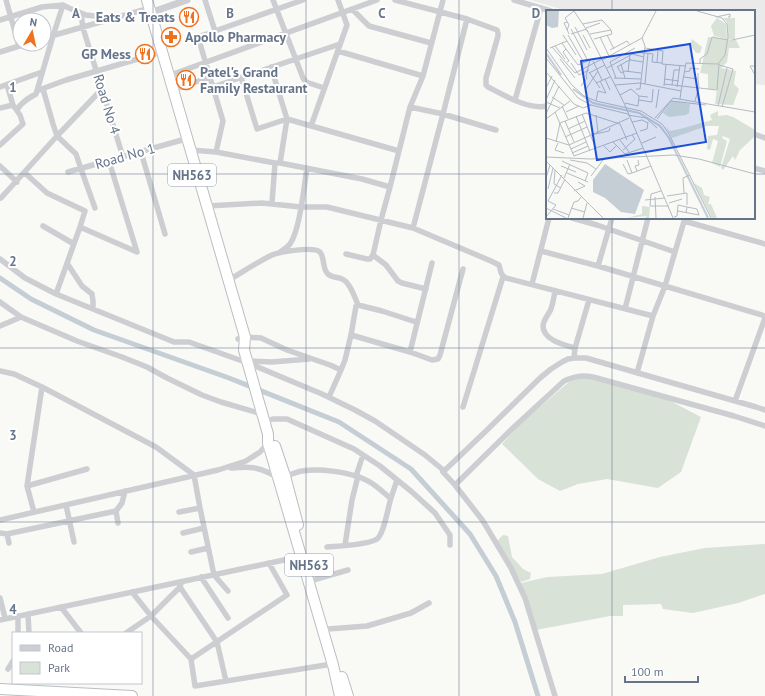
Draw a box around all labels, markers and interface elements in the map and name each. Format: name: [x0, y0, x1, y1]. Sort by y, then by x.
text: A: [72, 5, 80, 22]
text: B: [226, 5, 234, 22]
text: C: [378, 5, 386, 22]
text: D: [532, 5, 540, 22]
restaurant icon: Eats & Treats: [178, 6, 200, 28]
place label: Eats & Treats: [96, 8, 175, 26]
inset map: [546, 10, 755, 219]
north arrow: [12, 12, 52, 52]
text: N: [29, 15, 38, 30]
pharmacy icon: Apollo Pharmacy: [160, 26, 182, 48]
place label: Apollo Pharmacy: [185, 28, 286, 46]
restaurant icon: GP Mess: [134, 43, 156, 65]
place label: GP Mess: [81, 45, 131, 63]
place label: Patel's Grand Family Restaurant: [200, 63, 308, 97]
restaurant icon: Patel's Grand Family Restaurant: [175, 69, 197, 91]
street label: Road No 4: [89, 72, 125, 136]
text: 1: [9, 79, 17, 96]
street label: Road No 1: [93, 139, 157, 173]
road number: NH563: [168, 164, 216, 186]
text: 2: [9, 253, 17, 270]
text: 3: [9, 427, 17, 444]
road number: NH563: [285, 554, 333, 576]
text: 4: [9, 601, 17, 618]
legend: [12, 632, 142, 684]
text: Road: [48, 640, 73, 655]
scale bar: [625, 658, 698, 684]
text: Park: [48, 660, 70, 675]
text: 100 m: [631, 664, 664, 679]

